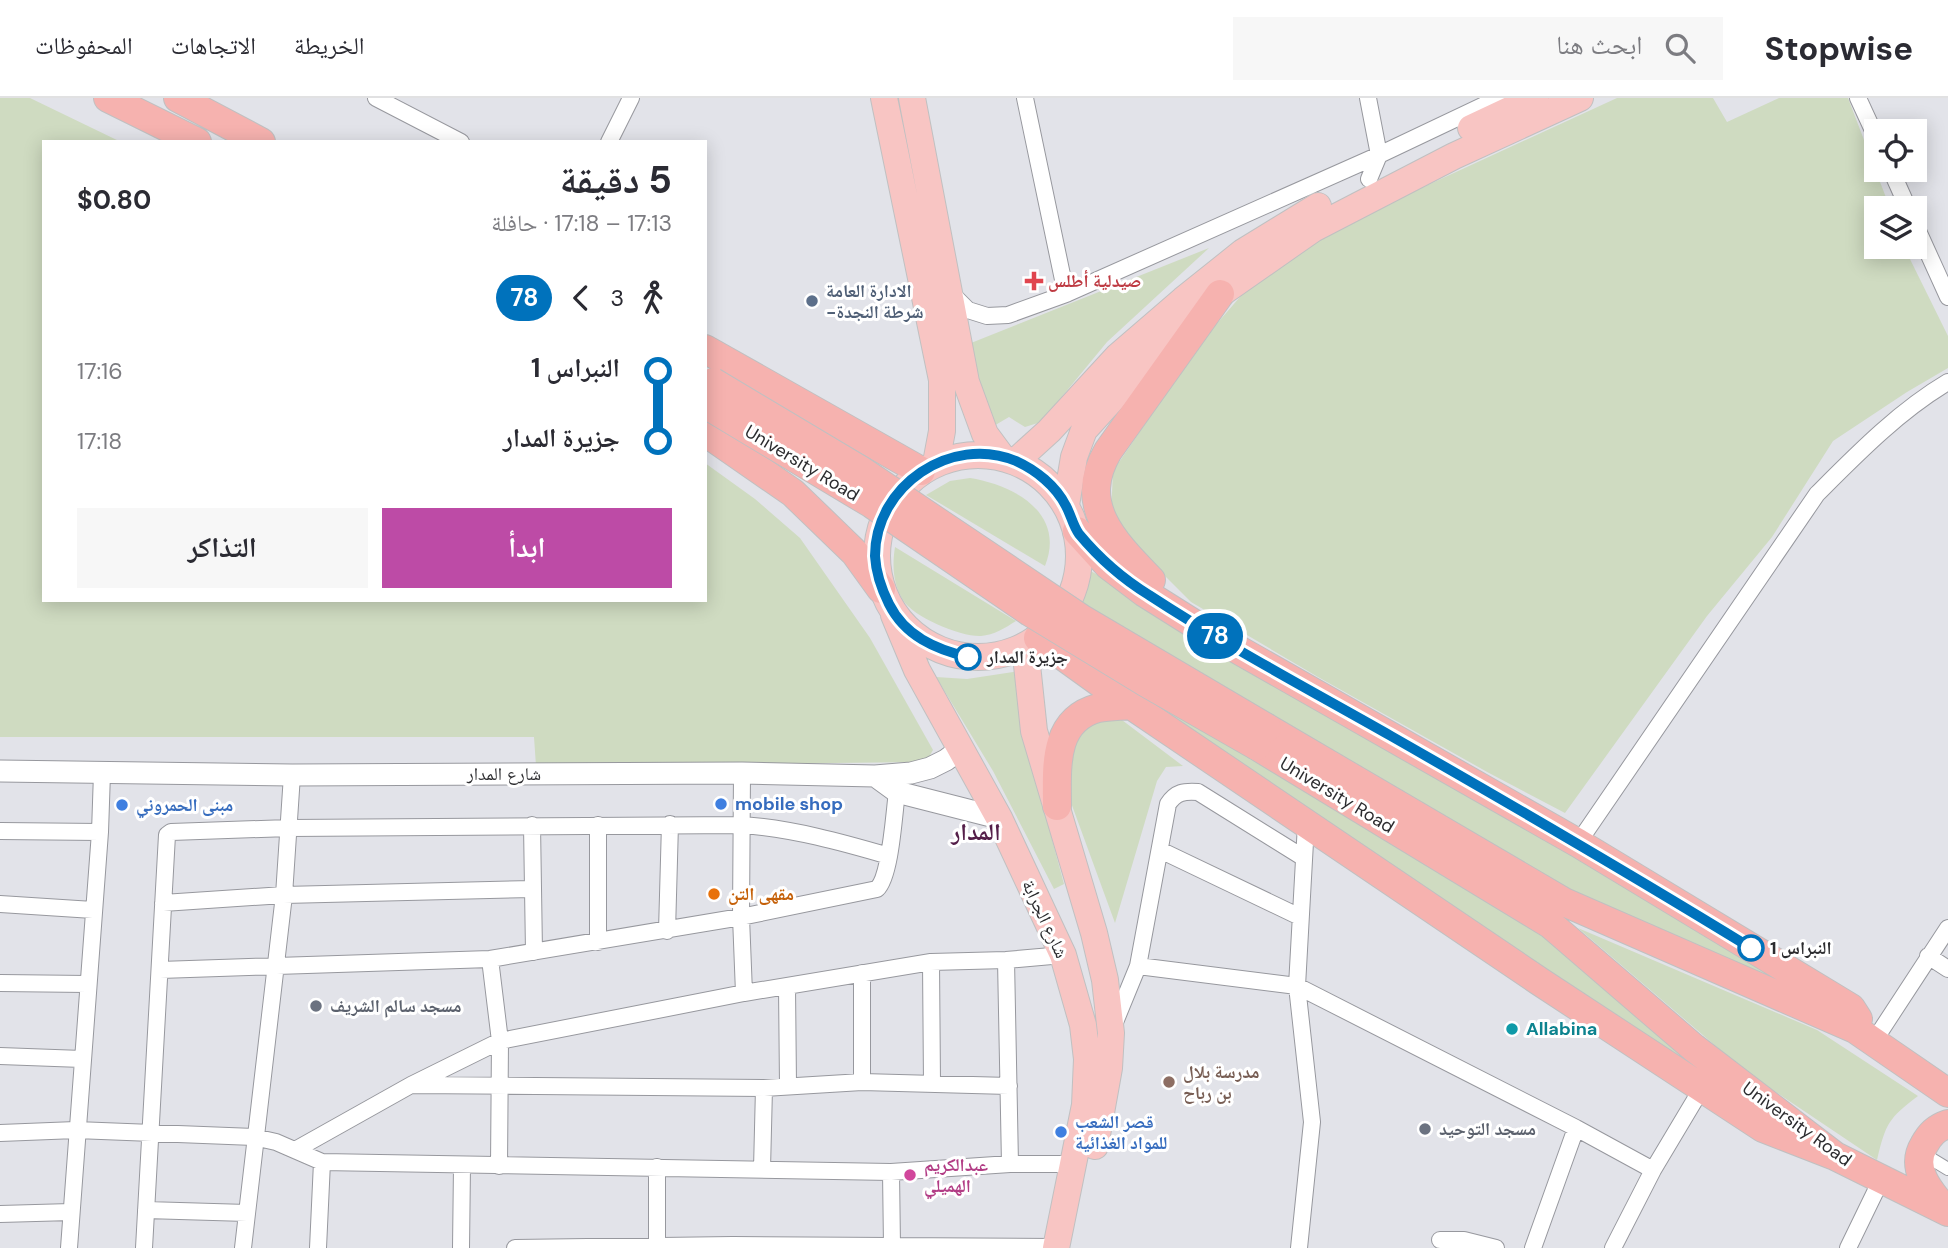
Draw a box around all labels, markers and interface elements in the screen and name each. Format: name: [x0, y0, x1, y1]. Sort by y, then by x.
search box: [1233, 17, 1723, 80]
text: Stopwise: [1765, 27, 1913, 70]
text: ابحث هنا: [1556, 28, 1643, 62]
icon: search: [1661, 29, 1699, 67]
text: المحفوظات: [35, 30, 133, 61]
text: الاتجاهات: [171, 30, 256, 61]
text: الخريطة: [294, 30, 365, 61]
map controls: [1864, 119, 1927, 259]
button: locate: [1864, 119, 1927, 182]
text: 5 دقيقة: [560, 155, 672, 205]
text: $0.80: [77, 183, 151, 217]
button: layers: [1864, 196, 1927, 259]
text: 17:13 – 17:18 · حافلة: [491, 208, 672, 238]
place label: صيدلية أطلس: [1048, 269, 1141, 293]
marker: صيدلية أطلس: [1026, 273, 1042, 289]
icon: back: [562, 279, 600, 317]
icon: walk: [634, 279, 672, 317]
place label: الادارة العامة -شرطة النجدة: [826, 279, 924, 324]
text: 78: [510, 282, 538, 313]
text: 3: [610, 283, 624, 313]
marker: الادارة العامة -شرطة النجدة: [804, 293, 820, 309]
text: النبراس 1: [531, 351, 620, 385]
text: 17:16: [77, 356, 123, 386]
street label: University Road: [740, 419, 864, 507]
text: جزيرة المدار: [503, 421, 620, 455]
text: 17:18: [77, 426, 122, 456]
button: التذاكر: [77, 508, 368, 588]
button: ابدأ: [382, 508, 672, 588]
line badge: 78: [1184, 613, 1246, 659]
text: 78: [1201, 620, 1229, 651]
marker: جزيرة المدار: [955, 644, 981, 670]
place label: جزيرة المدار: [986, 645, 1068, 669]
street label: University Road: [1275, 751, 1399, 839]
street label: شارع المدار: [466, 762, 541, 786]
place label: mobile shop: [735, 792, 843, 816]
place label: مبنى الحمروني: [136, 793, 233, 819]
marker: mobile shop: [713, 796, 729, 812]
marker: مبنى الحمروني: [114, 797, 130, 813]
district label: المدار: [950, 816, 1001, 847]
street label: شارع الجرابة: [1016, 876, 1074, 962]
place label: مقهى التن: [728, 882, 794, 906]
marker: مقهى التن: [706, 886, 722, 902]
marker: النبراس 1: [1738, 935, 1764, 961]
place label: النبراس 1: [1770, 936, 1832, 960]
place label: مسجد سالم الشريف: [330, 994, 462, 1018]
marker: مسجد سالم الشريف: [308, 998, 324, 1014]
place label: Allabina: [1526, 1017, 1597, 1041]
marker: Allabina: [1504, 1021, 1520, 1037]
place label: مدرسة بلال بن رباح: [1183, 1060, 1260, 1105]
marker: مدرسة بلال بن رباح: [1161, 1074, 1177, 1090]
street label: University Road: [1738, 1076, 1856, 1172]
place label: قصر الشعب للمواد الغذائية: [1075, 1110, 1167, 1155]
place label: مسجد التوحيد: [1439, 1117, 1536, 1141]
marker: مسجد التوحيد: [1417, 1121, 1433, 1137]
marker: قصر الشعب للمواد الغذائية: [1053, 1124, 1069, 1140]
place label: عبدالكريم الهميلي: [924, 1153, 988, 1200]
marker: عبدالكريم الهميلي: [902, 1167, 918, 1183]

